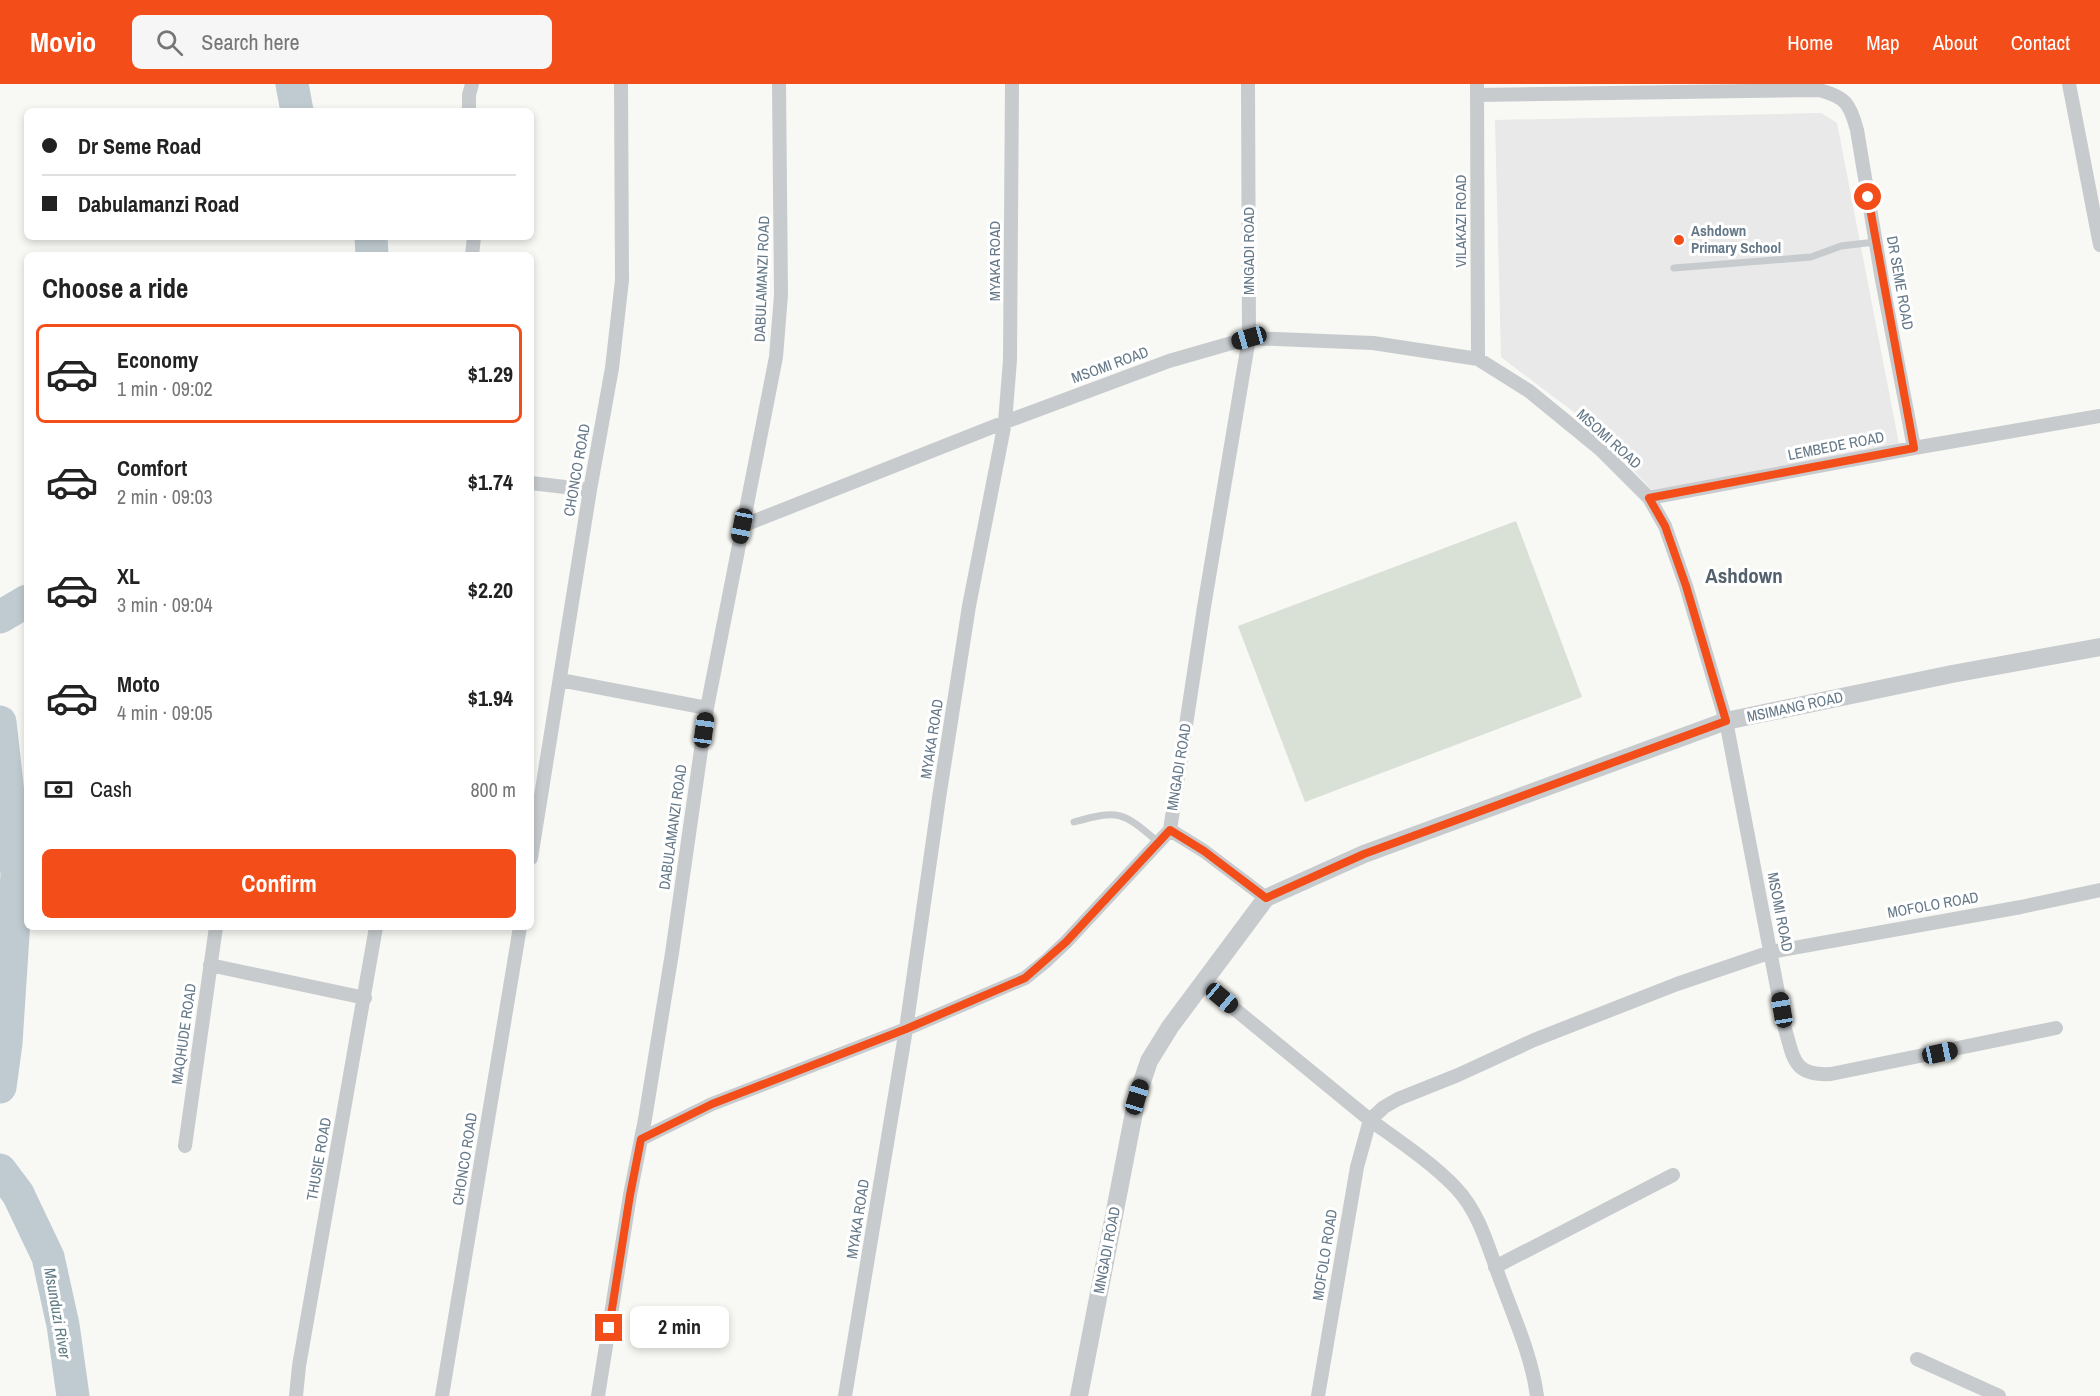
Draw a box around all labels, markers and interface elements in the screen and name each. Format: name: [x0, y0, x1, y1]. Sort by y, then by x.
search box: [132, 15, 552, 69]
text: Movio: [30, 23, 96, 61]
icon: search: [153, 26, 186, 59]
text: Search here: [201, 27, 300, 57]
text: Home: [1787, 28, 1833, 57]
text: Map: [1866, 28, 1900, 57]
text: About: [1933, 28, 1978, 57]
text: Contact: [2011, 28, 2070, 57]
text: Dr Seme Road: [78, 131, 201, 161]
street label: VILAKAZI ROAD: [1450, 174, 1471, 267]
route start: [1854, 183, 1881, 210]
text: Dabulamanzi Road: [78, 189, 239, 219]
street label: MNGADI ROAD: [1238, 207, 1259, 295]
street label: DABULAMANZI ROAD: [749, 215, 774, 343]
place label: Ashdown Primary School: [1691, 220, 1781, 258]
street label: MYAKA ROAD: [984, 221, 1005, 301]
marker: Ashdown Primary School: [1672, 233, 1686, 247]
street label: DR SEME ROAD: [1882, 234, 1919, 332]
text: Choose a ride: [42, 270, 188, 306]
car: [1229, 324, 1269, 352]
street label: MSOMI ROAD: [1068, 341, 1151, 388]
text: Economy: [117, 345, 198, 375]
icon: car: [45, 347, 99, 401]
text: $1.29: [468, 359, 513, 389]
text: 1 min · 09:02: [117, 375, 213, 402]
street label: MSOMI ROAD: [1572, 404, 1646, 473]
street label: CHONCO ROAD: [558, 422, 595, 518]
street label: LEMBEDE ROAD: [1786, 426, 1886, 465]
text: Comfort: [117, 453, 187, 483]
icon: car: [45, 455, 99, 509]
text: $1.74: [468, 467, 513, 497]
text: 2 min · 09:03: [117, 483, 213, 510]
car: [730, 507, 754, 545]
text: XL: [117, 561, 140, 591]
district label: Ashdown: [1705, 561, 1783, 590]
icon: car: [45, 563, 99, 617]
text: $2.20: [468, 575, 513, 605]
text: 3 min · 09:04: [117, 591, 213, 618]
text: Moto: [117, 669, 160, 699]
icon: car: [45, 671, 99, 725]
text: $1.94: [468, 683, 513, 713]
street label: MSIMANG ROAD: [1745, 686, 1845, 727]
street label: MYAKA ROAD: [915, 697, 948, 780]
text: 4 min · 09:05: [117, 699, 213, 726]
car: [693, 711, 715, 749]
street label: MNGADI ROAD: [1161, 722, 1196, 812]
street label: DABULAMANZI ROAD: [653, 763, 692, 891]
icon: cash: [42, 773, 75, 806]
text: Cash: [90, 774, 132, 804]
text: 800 m: [470, 776, 516, 803]
button: Confirm: [42, 849, 516, 918]
street label: MSOMI ROAD: [1762, 870, 1799, 954]
street label: MOFOLO ROAD: [1886, 886, 1980, 923]
car: [1202, 980, 1242, 1016]
street label: MAQHUDE ROAD: [166, 982, 201, 1086]
car: [1770, 991, 1794, 1029]
car: [1921, 1040, 1959, 1066]
car: [1123, 1077, 1151, 1117]
street label: CHONCO ROAD: [447, 1111, 482, 1207]
street label: THUSIE ROAD: [301, 1116, 336, 1202]
street label: MYAKA ROAD: [841, 1177, 874, 1260]
street label: MNGADI ROAD: [1088, 1205, 1125, 1295]
street label: MOFOLO ROAD: [1307, 1208, 1342, 1302]
water label: Msunduzi River: [39, 1266, 77, 1361]
callout: 2 min: [630, 1307, 729, 1349]
text: 2 min: [658, 1313, 701, 1340]
route end: [595, 1314, 622, 1341]

